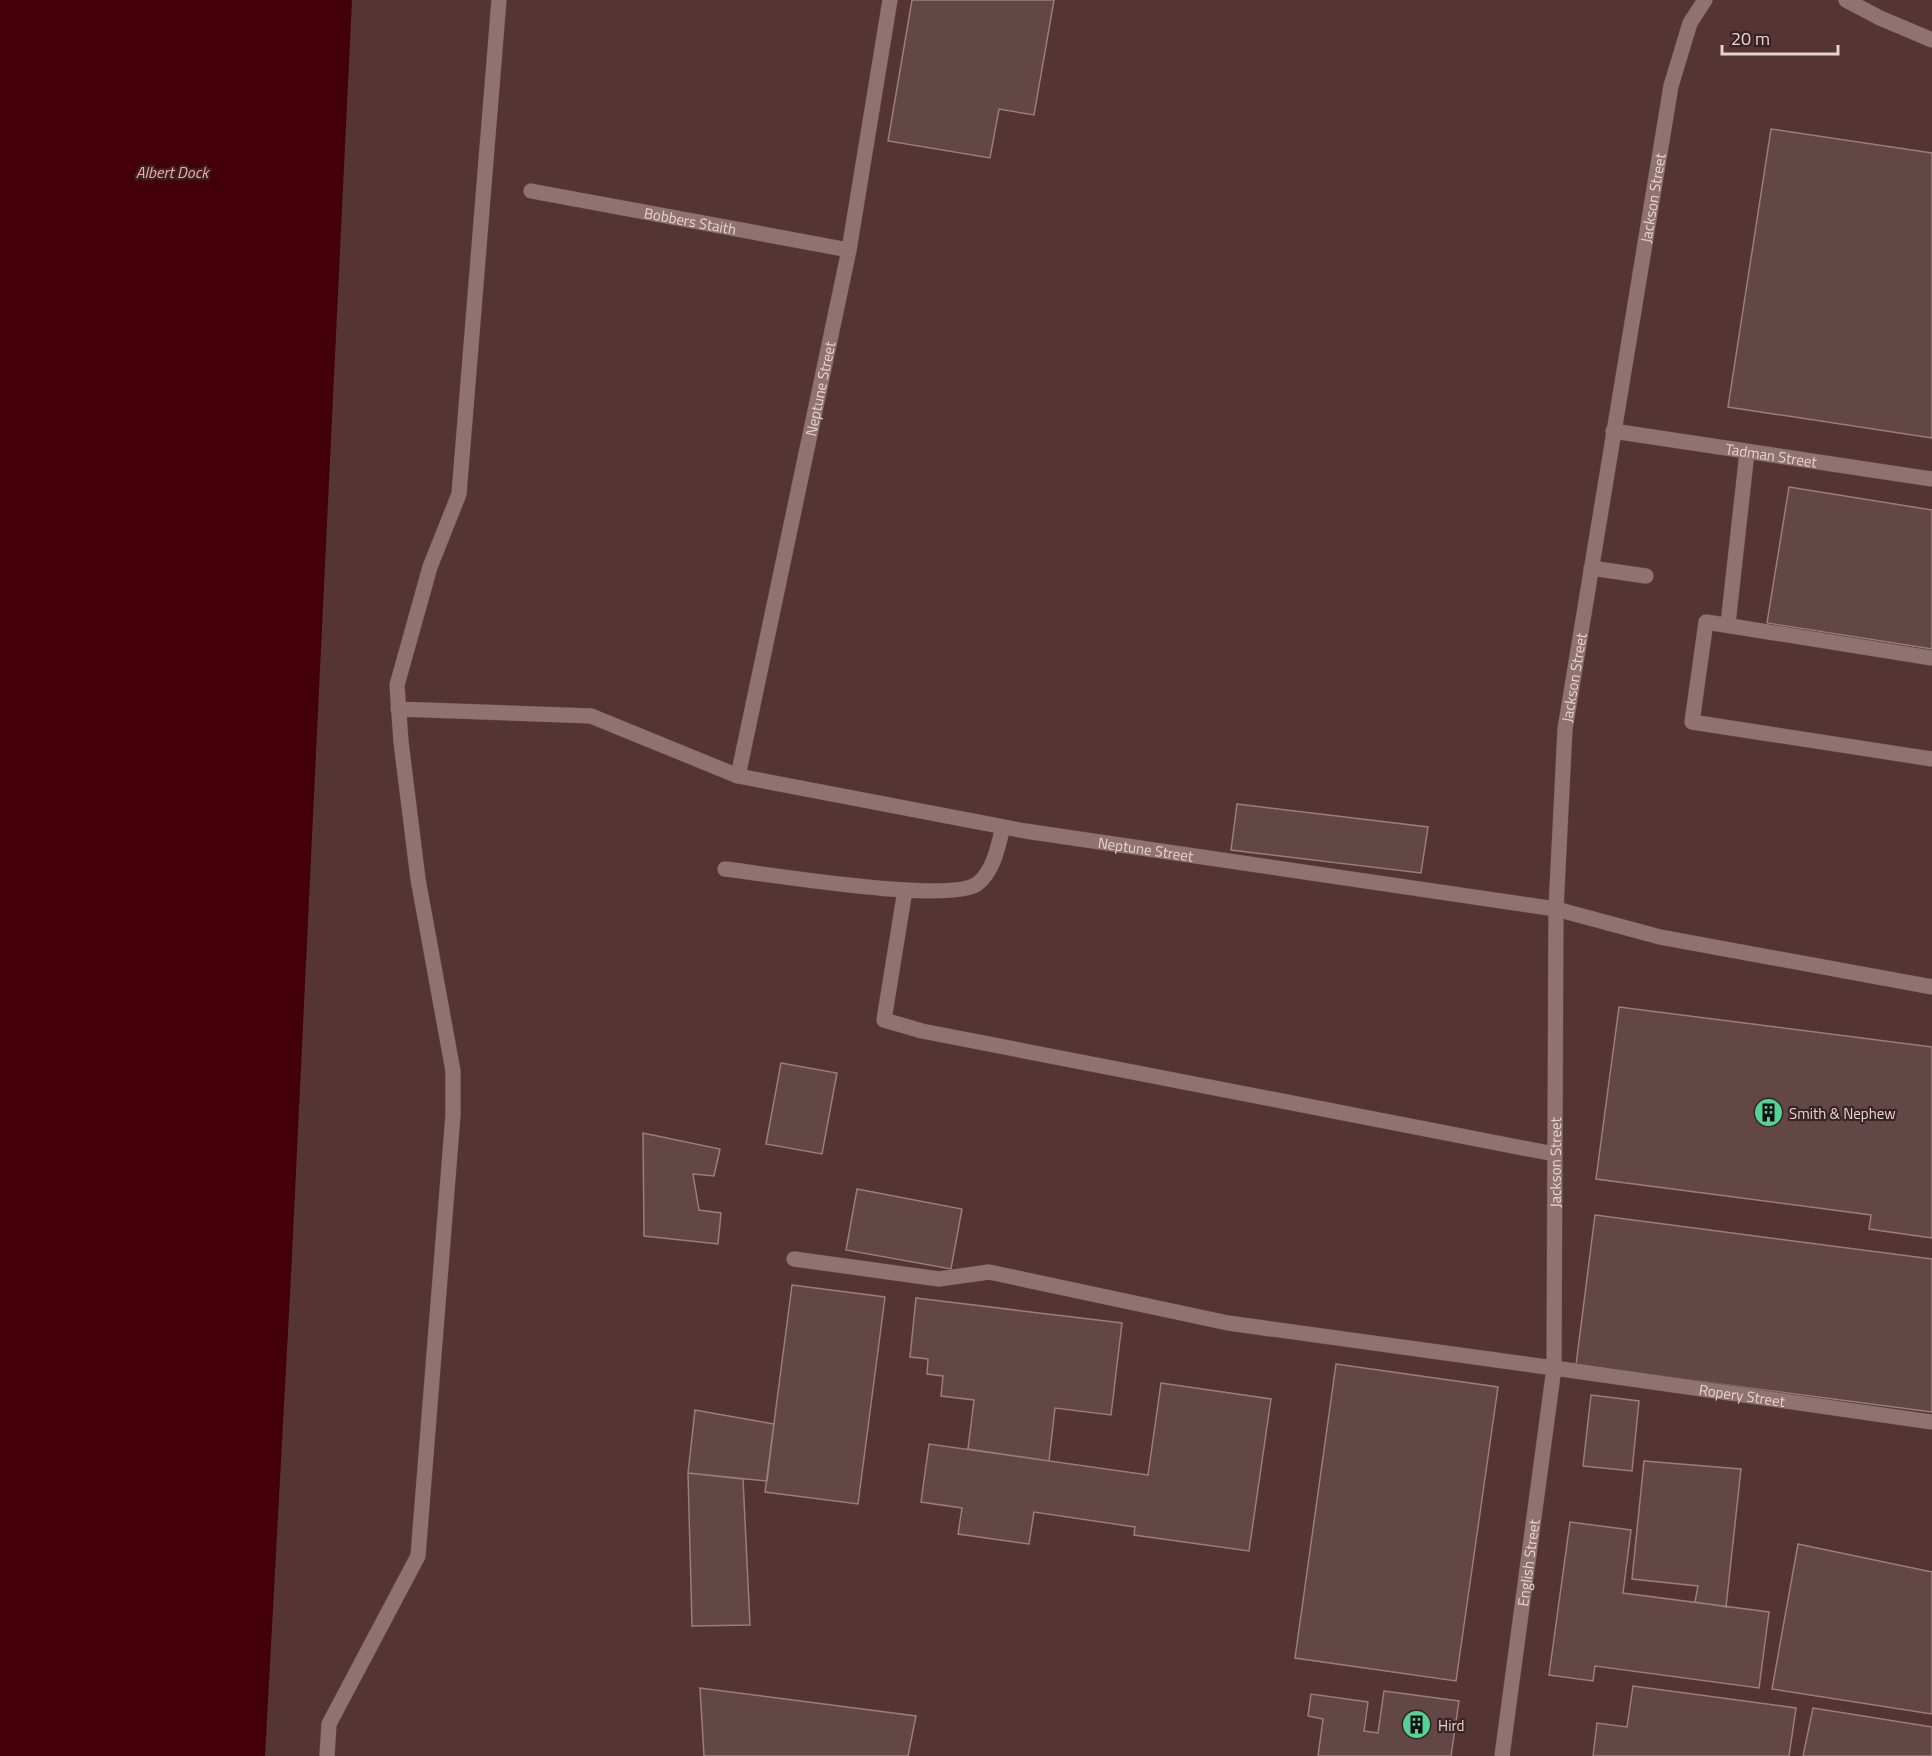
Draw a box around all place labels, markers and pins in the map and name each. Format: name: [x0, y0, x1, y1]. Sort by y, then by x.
building icon: Smith & Nephew: [1752, 1097, 1784, 1129]
place label: Smith & Nephew: [1789, 1102, 1896, 1125]
building icon: Hird: [1401, 1709, 1433, 1741]
place label: Hird: [1438, 1714, 1464, 1737]

